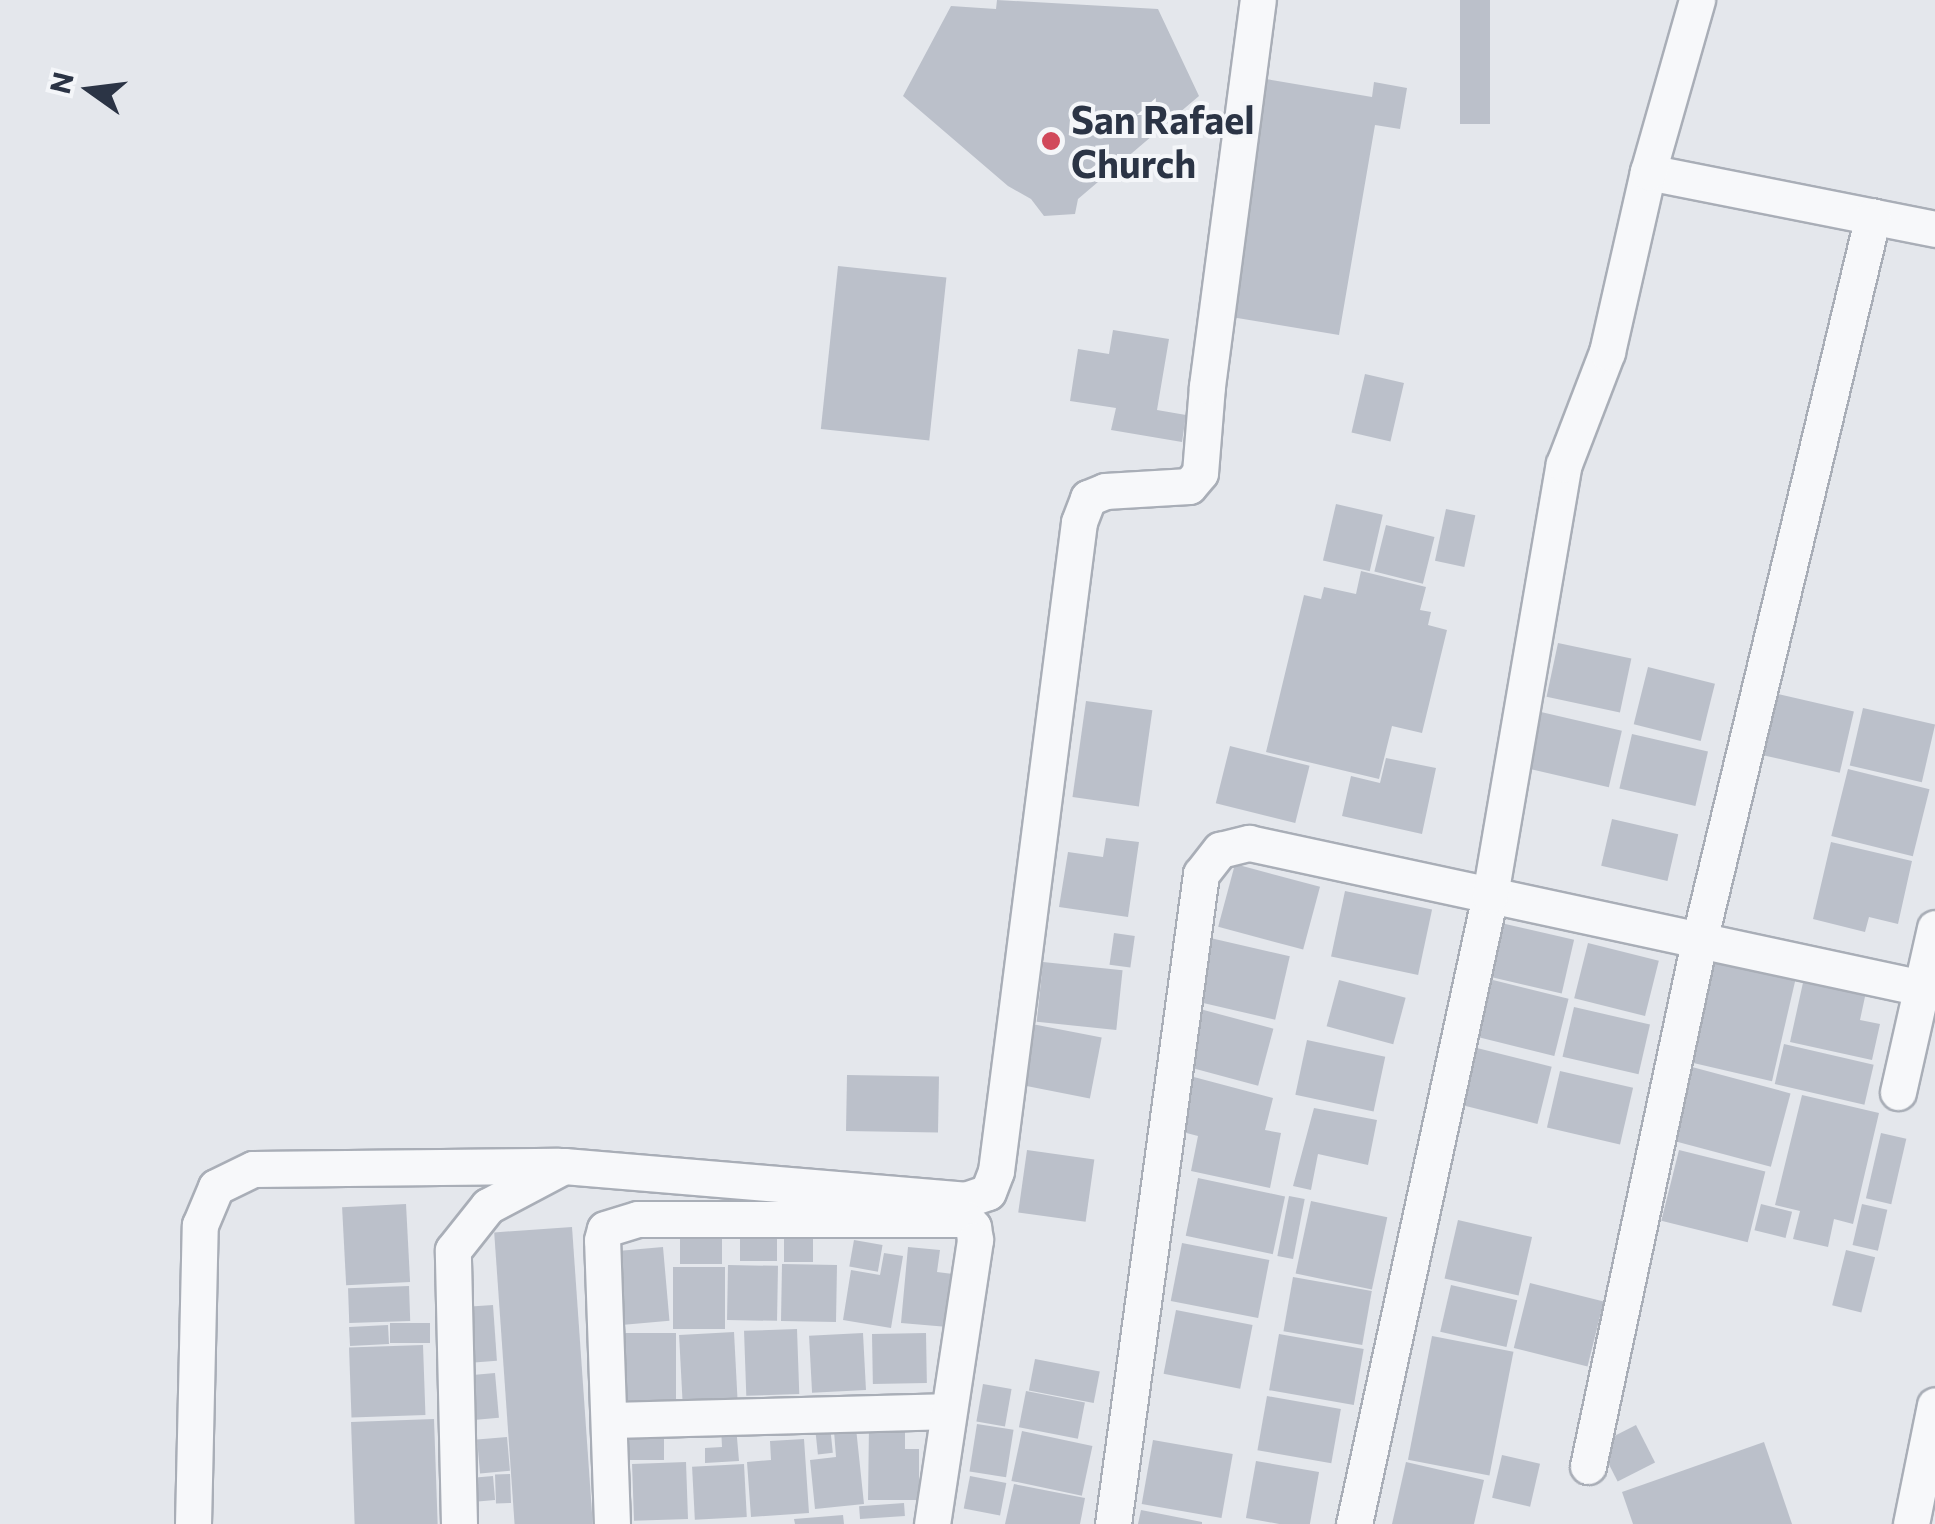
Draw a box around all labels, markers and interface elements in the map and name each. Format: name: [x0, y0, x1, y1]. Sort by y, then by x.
north arrow: [40, 40, 140, 140]
text: N: [42, 68, 80, 97]
place label: San Rafael Church: [1071, 96, 1255, 185]
marker: San Rafael Church: [1040, 130, 1062, 152]

